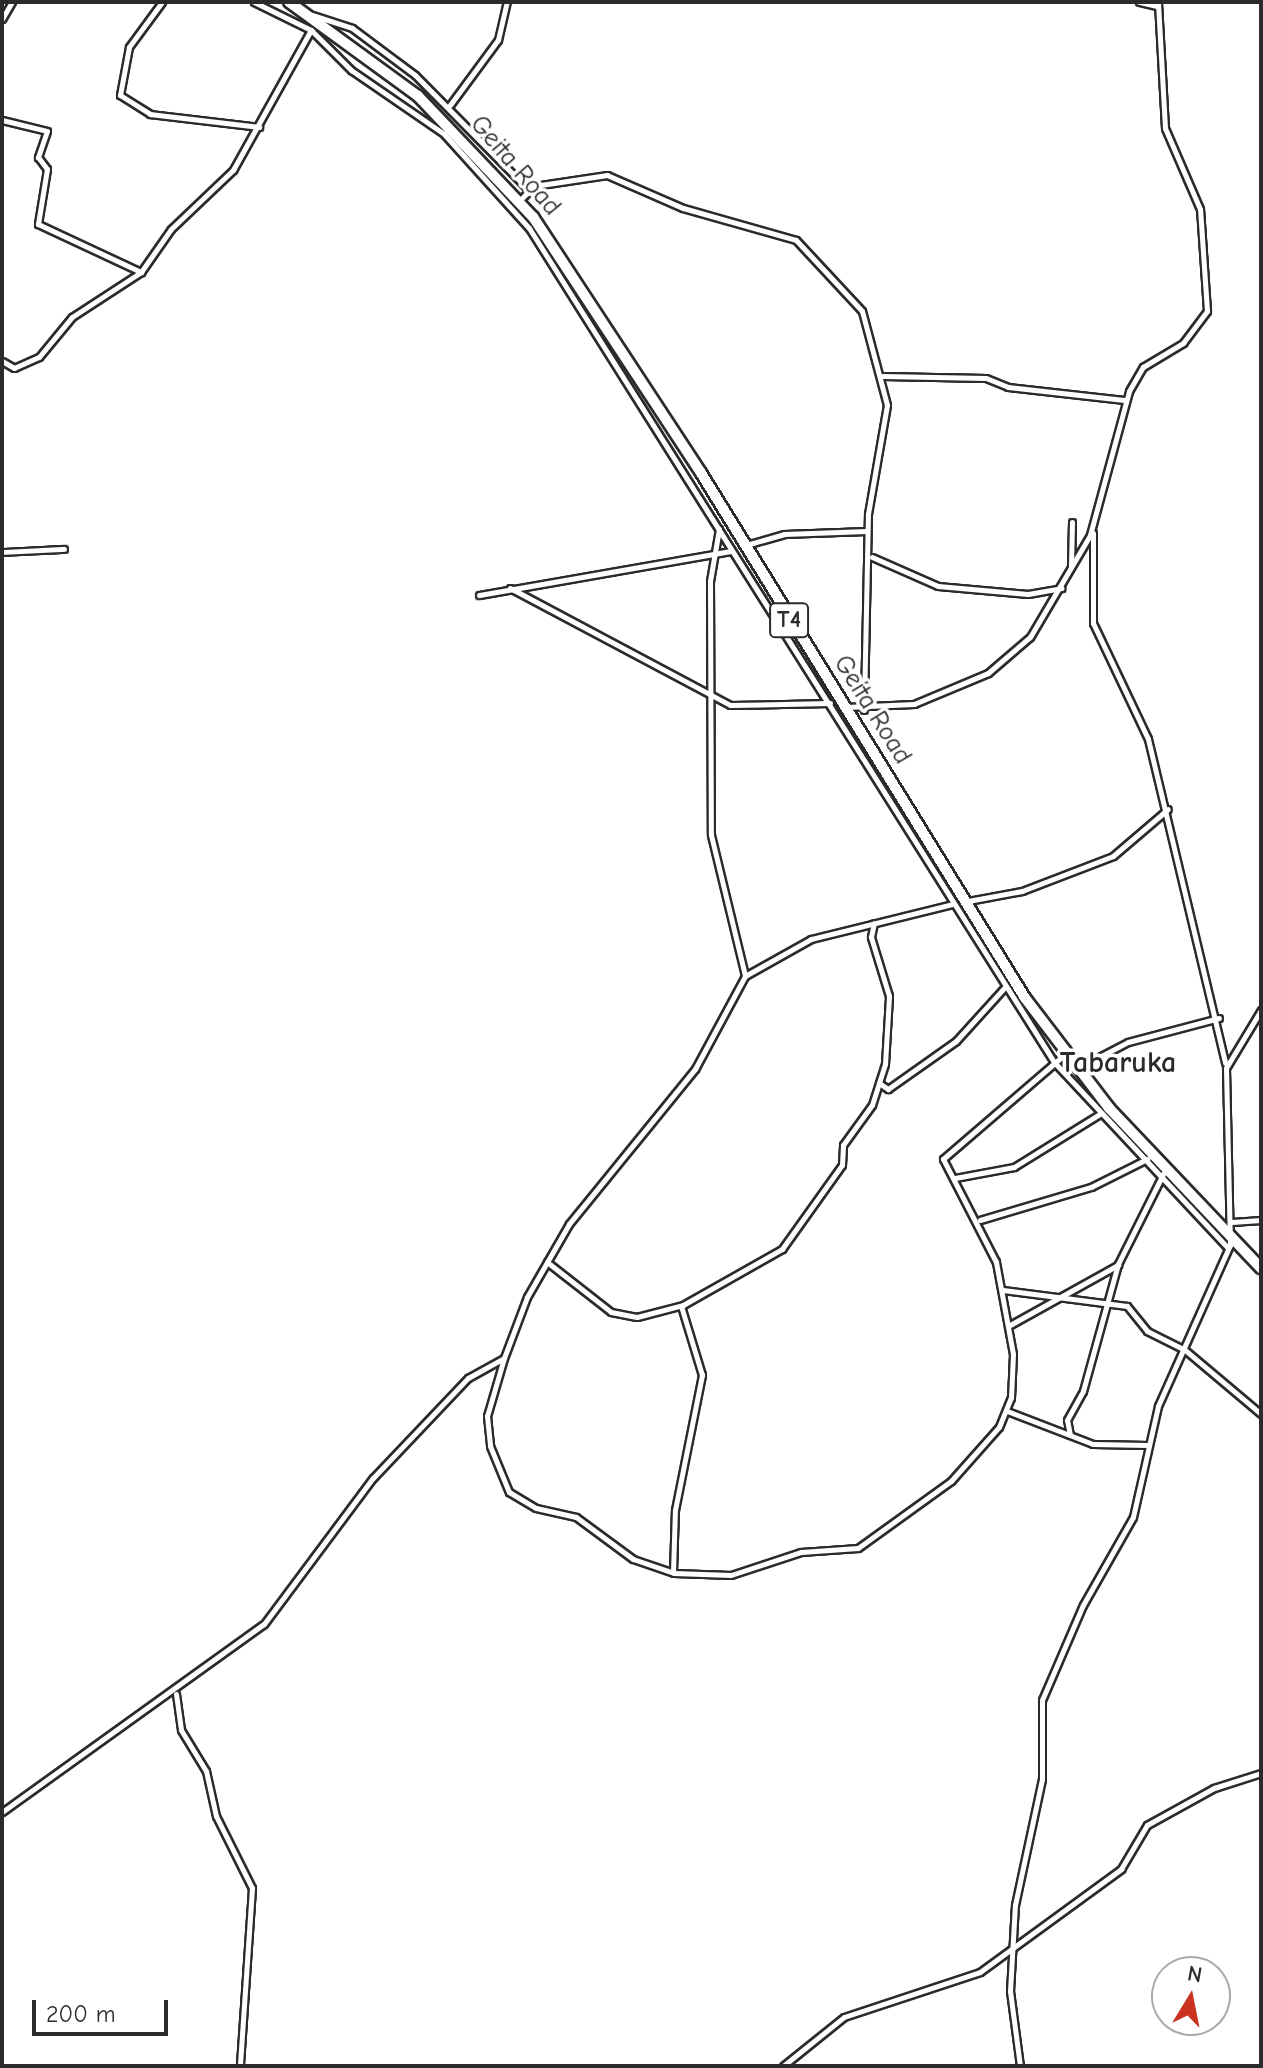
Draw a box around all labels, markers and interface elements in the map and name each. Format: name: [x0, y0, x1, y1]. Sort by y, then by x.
street label: Geita Road: [463, 110, 567, 222]
road number: T4: [769, 600, 809, 640]
street label: Geita Road: [826, 650, 918, 770]
district label: Tabaruka: [1060, 1045, 1176, 1081]
north arrow: [1151, 1956, 1231, 2036]
text: N: [1185, 1960, 1204, 1988]
scale bar: [36, 1984, 172, 2034]
text: 200 m: [46, 2000, 116, 2028]

